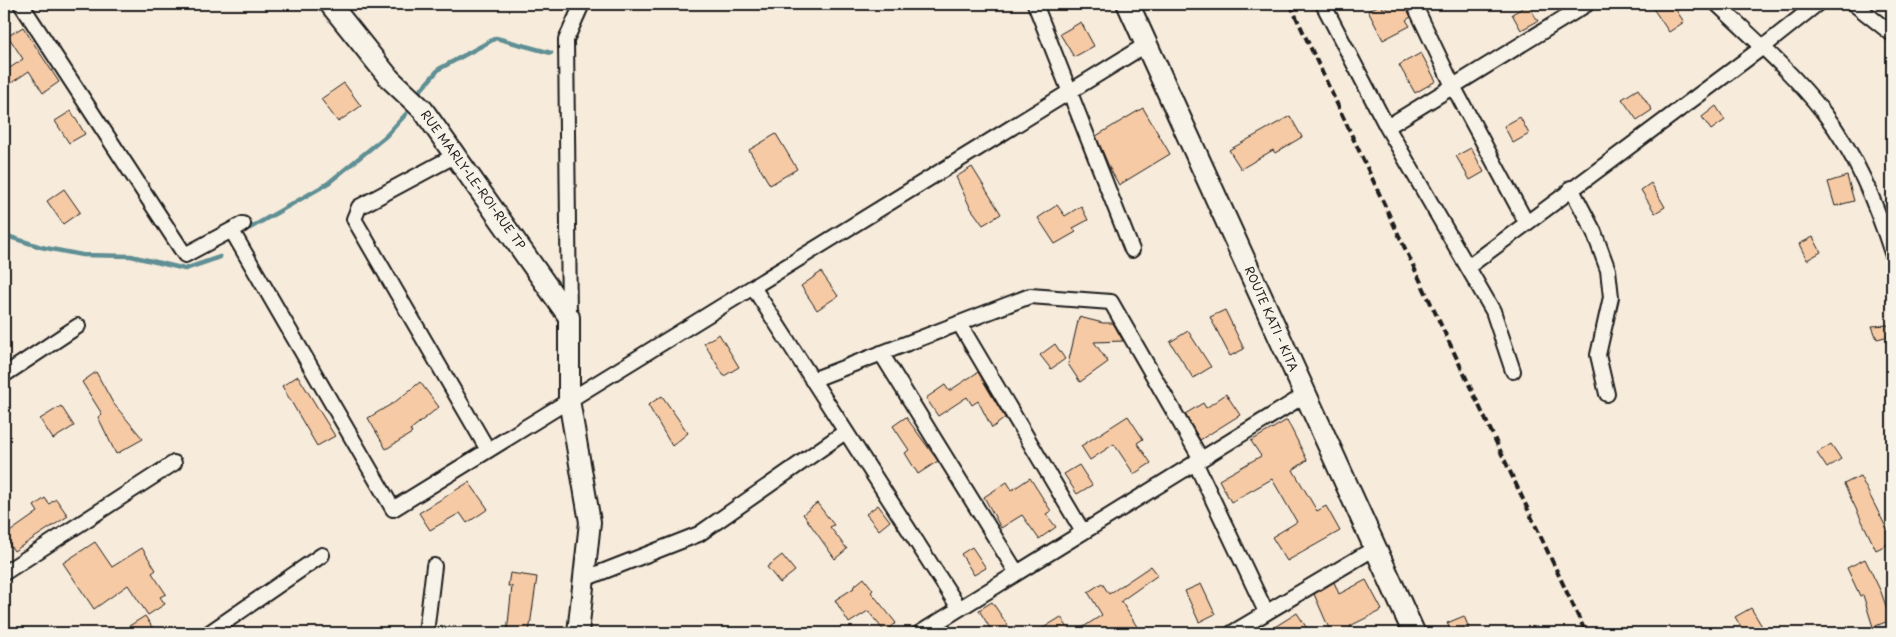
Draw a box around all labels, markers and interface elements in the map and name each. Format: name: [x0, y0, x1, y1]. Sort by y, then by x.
street label: RUE MARLY-LE-ROI-RUE TP: [417, 106, 531, 253]
street label: ROUTE KATI - KITA: [1241, 263, 1303, 374]

